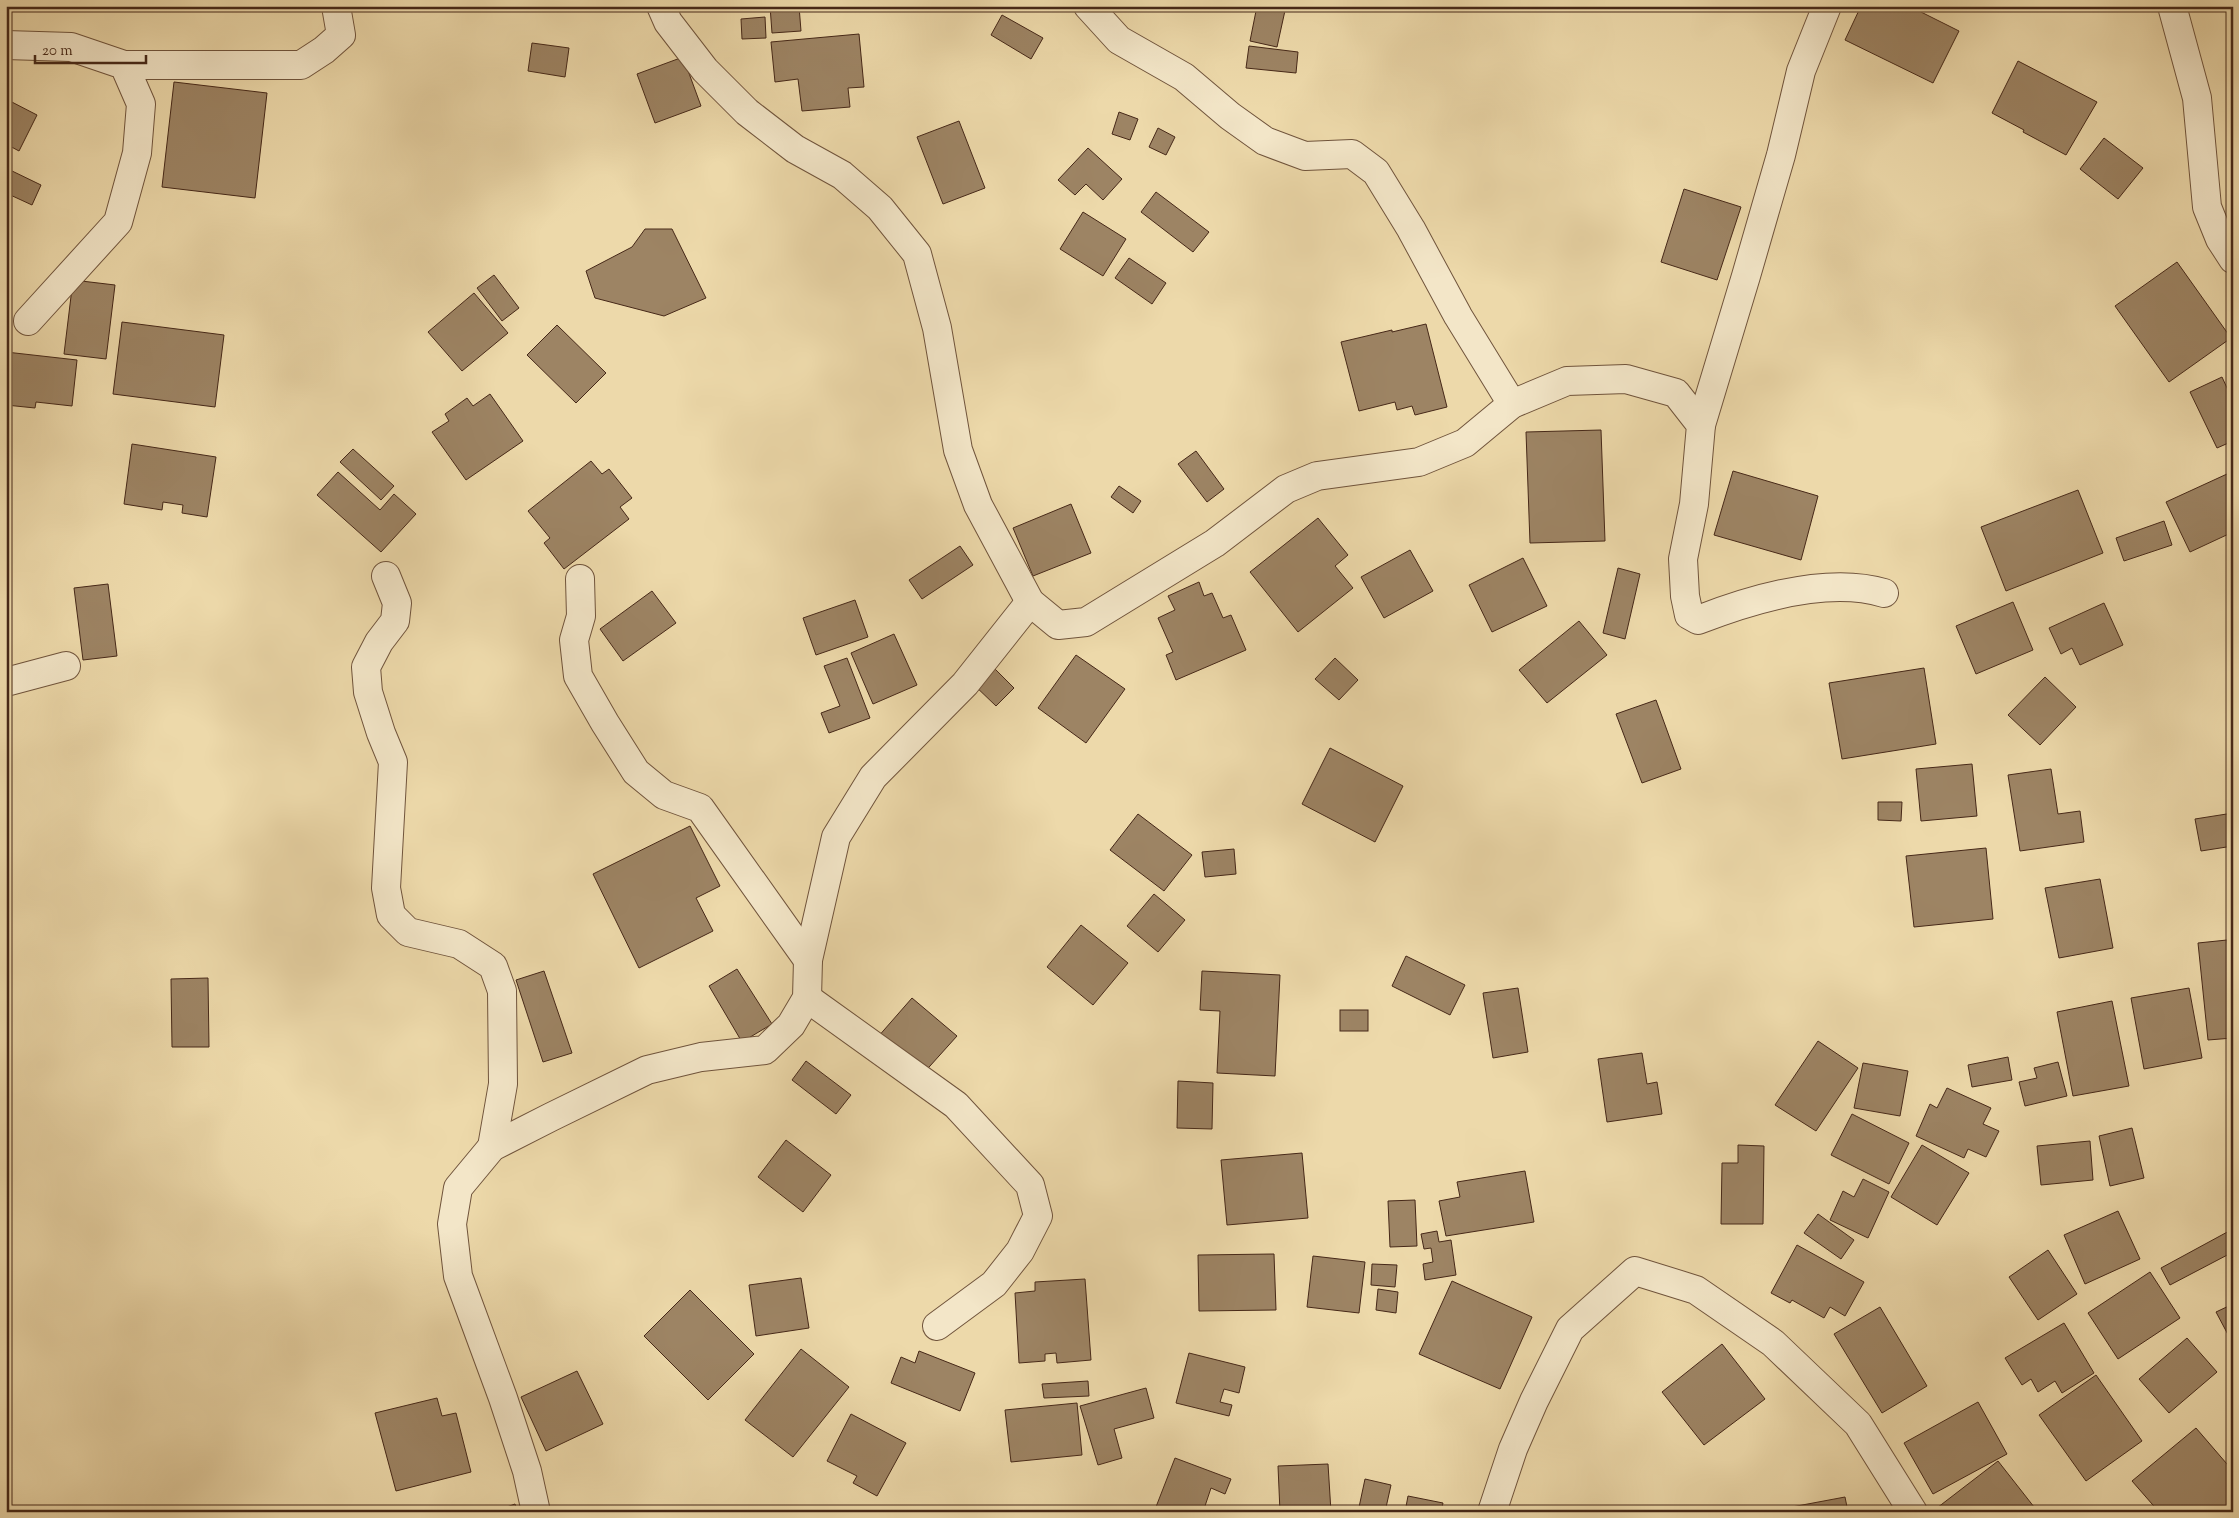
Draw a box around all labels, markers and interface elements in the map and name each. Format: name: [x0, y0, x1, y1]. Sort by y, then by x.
scale bar: [35, 32, 146, 64]
text: 20 m: [42, 41, 73, 62]

